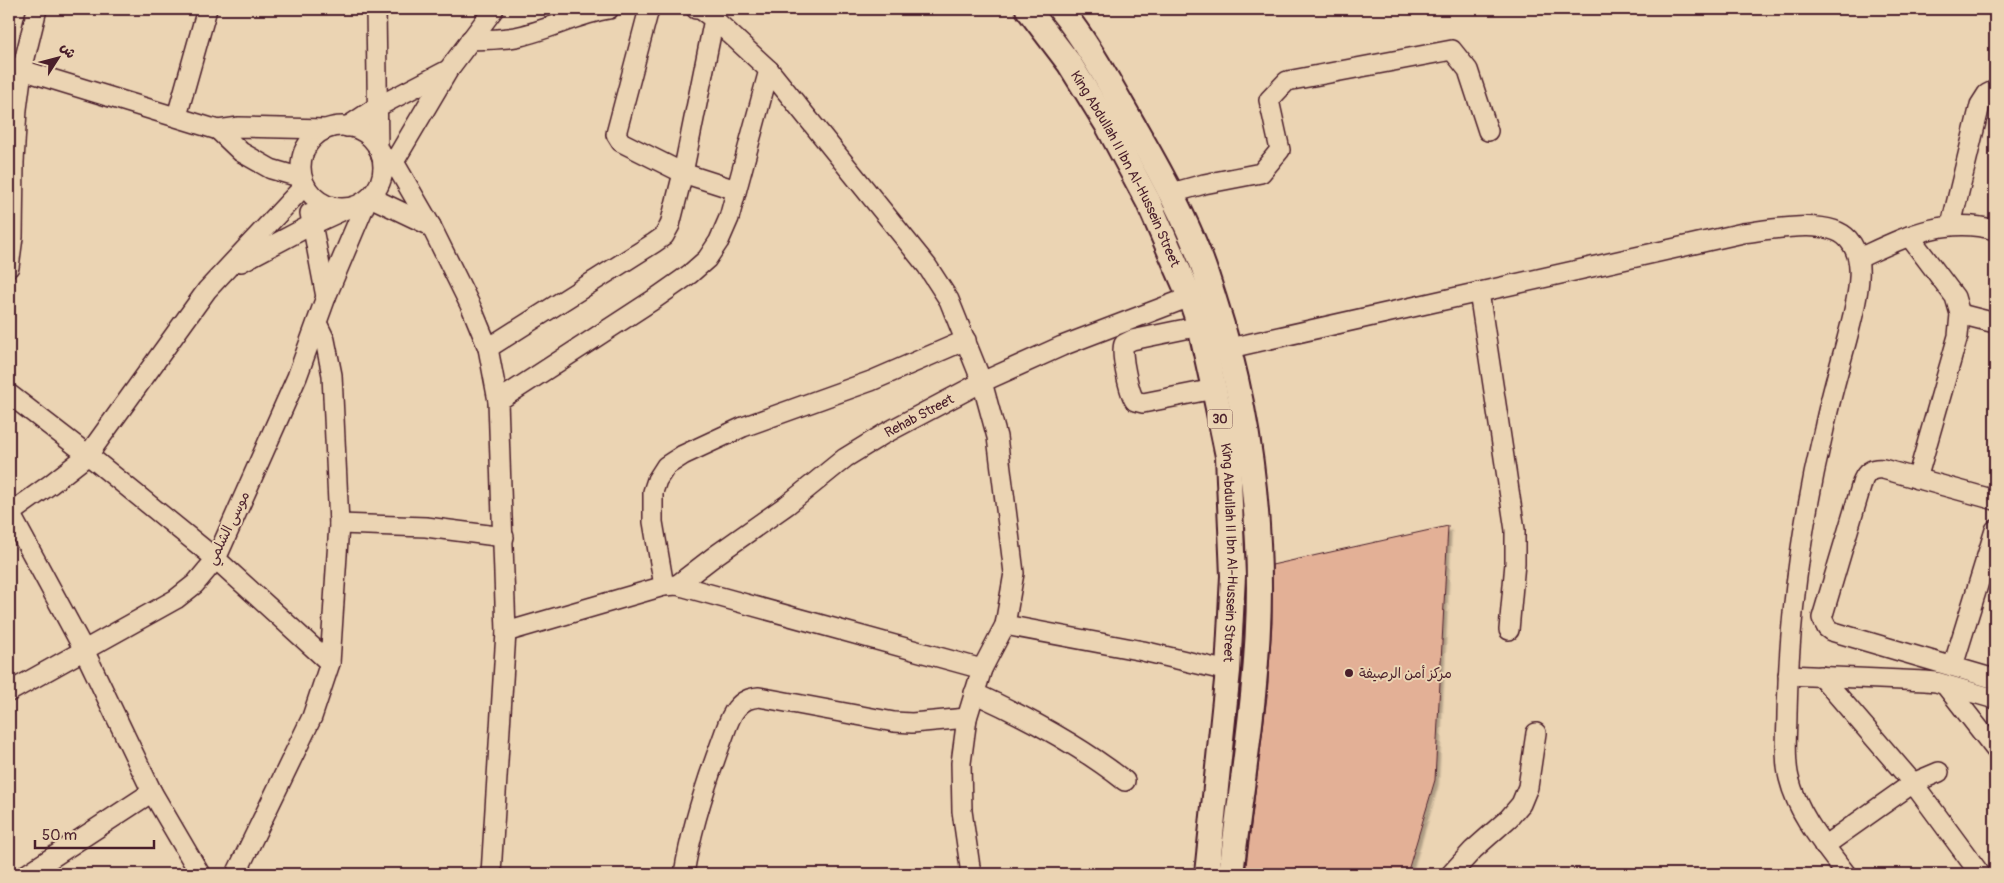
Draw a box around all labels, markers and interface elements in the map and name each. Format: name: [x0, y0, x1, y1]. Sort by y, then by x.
north arrow: [32, 32, 82, 82]
text: ش: [57, 39, 80, 62]
street label: King Abdullah II Ibn Al-Hussein Street: [1067, 67, 1184, 270]
street label: Rehab Street: [881, 390, 957, 441]
road number: 30: [1208, 409, 1232, 428]
street label: King Abdullah II Ibn Al-Hussein Street: [1217, 441, 1242, 663]
street label: موسى الشلمي: [203, 488, 257, 569]
place label: مركز أمن الرصيفة: [1359, 665, 1452, 682]
marker: مركز أمن الرصيفة: [1343, 667, 1355, 679]
scale bar: [35, 818, 154, 850]
text: 50 m: [42, 826, 77, 845]

